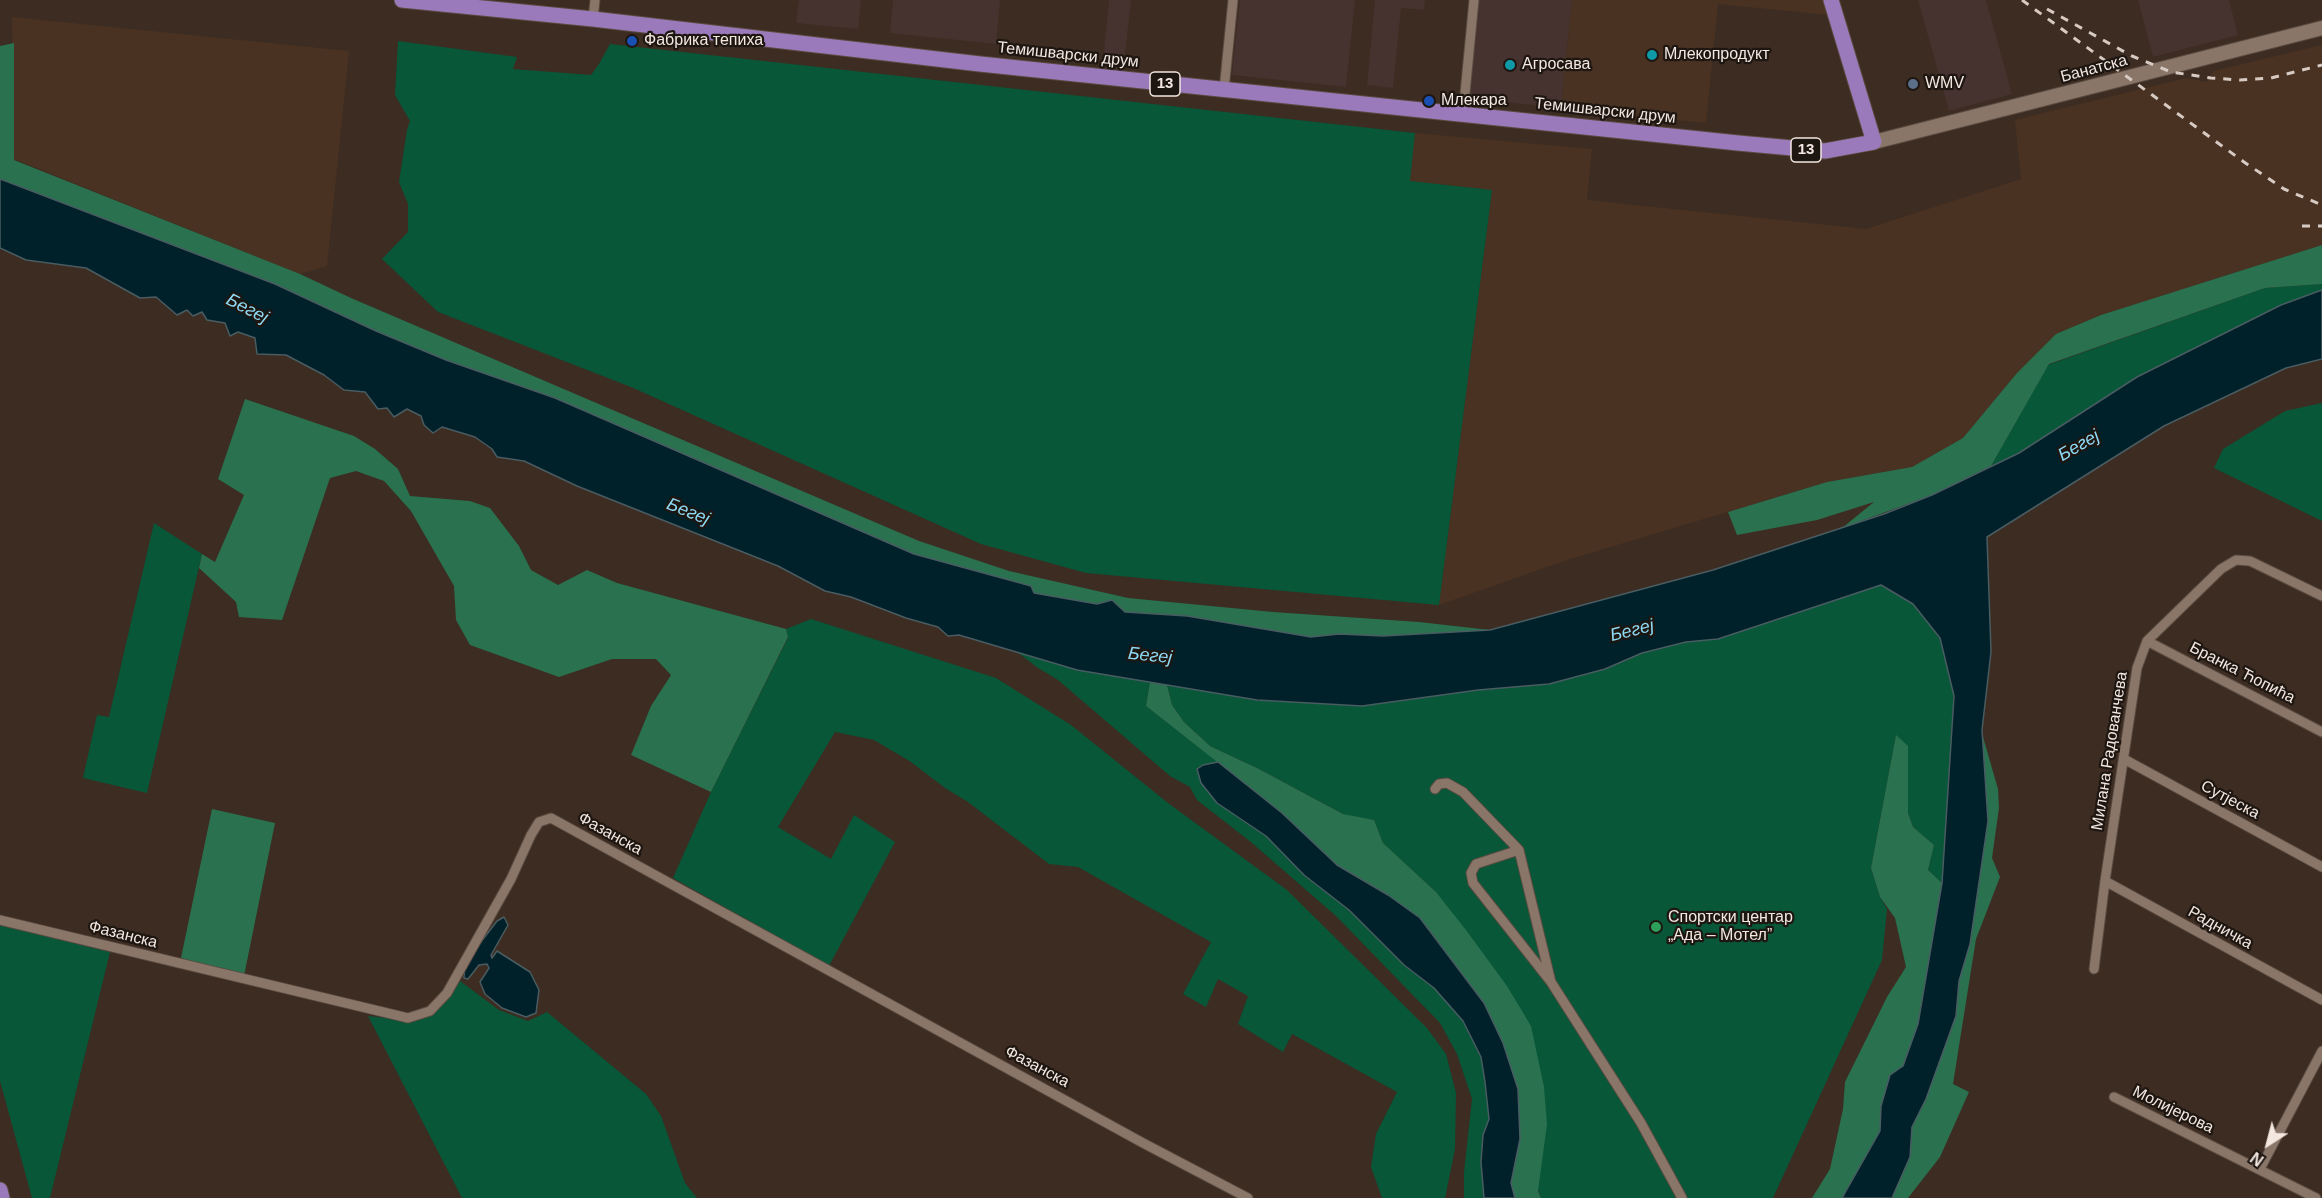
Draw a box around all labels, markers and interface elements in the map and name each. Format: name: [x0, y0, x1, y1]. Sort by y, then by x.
place label: Фабрика тепиха: [644, 31, 763, 51]
marker: Фабрика тепиха: [625, 34, 639, 48]
street label: Темишварски друм: [996, 38, 1140, 72]
place label: Млекопродукт: [1664, 45, 1770, 65]
marker: Млекопродукт: [1645, 48, 1659, 62]
street label: Банатска: [2059, 51, 2129, 87]
place label: Агросава: [1522, 55, 1590, 75]
marker: Агросава: [1503, 58, 1517, 72]
road number: 13: [1150, 72, 1180, 96]
place label: WMV: [1925, 74, 1964, 94]
marker: WMV: [1906, 77, 1920, 91]
place label: Млекара: [1441, 91, 1507, 111]
marker: Млекара: [1422, 94, 1436, 108]
street label: Темишварски друм: [1533, 94, 1677, 128]
road number: 13: [1791, 138, 1821, 162]
water label: Бегеј: [222, 289, 272, 329]
water label: Бегеј: [2054, 426, 2104, 466]
water label: Бегеј: [663, 494, 713, 530]
water label: Бегеј: [1608, 615, 1656, 647]
street label: Бранка Ћопића: [2186, 638, 2298, 708]
water label: Бегеј: [1127, 643, 1173, 669]
street label: Милана Радованчева: [2088, 670, 2132, 832]
street label: Сутјеска: [2197, 777, 2263, 823]
street label: Фазанска: [575, 809, 645, 859]
street label: Радничка: [2184, 902, 2256, 954]
place label: Спортски центар „Ада – Мотел”: [1668, 908, 1793, 946]
street label: Фазанска: [87, 917, 159, 953]
marker: Спортски центар „Ада – Мотел”: [1649, 920, 1663, 934]
street label: Фазанска: [1002, 1042, 1072, 1092]
street label: Молијерова: [2129, 1082, 2217, 1138]
north arrow: [2238, 1114, 2298, 1174]
text: N: [2247, 1149, 2267, 1169]

